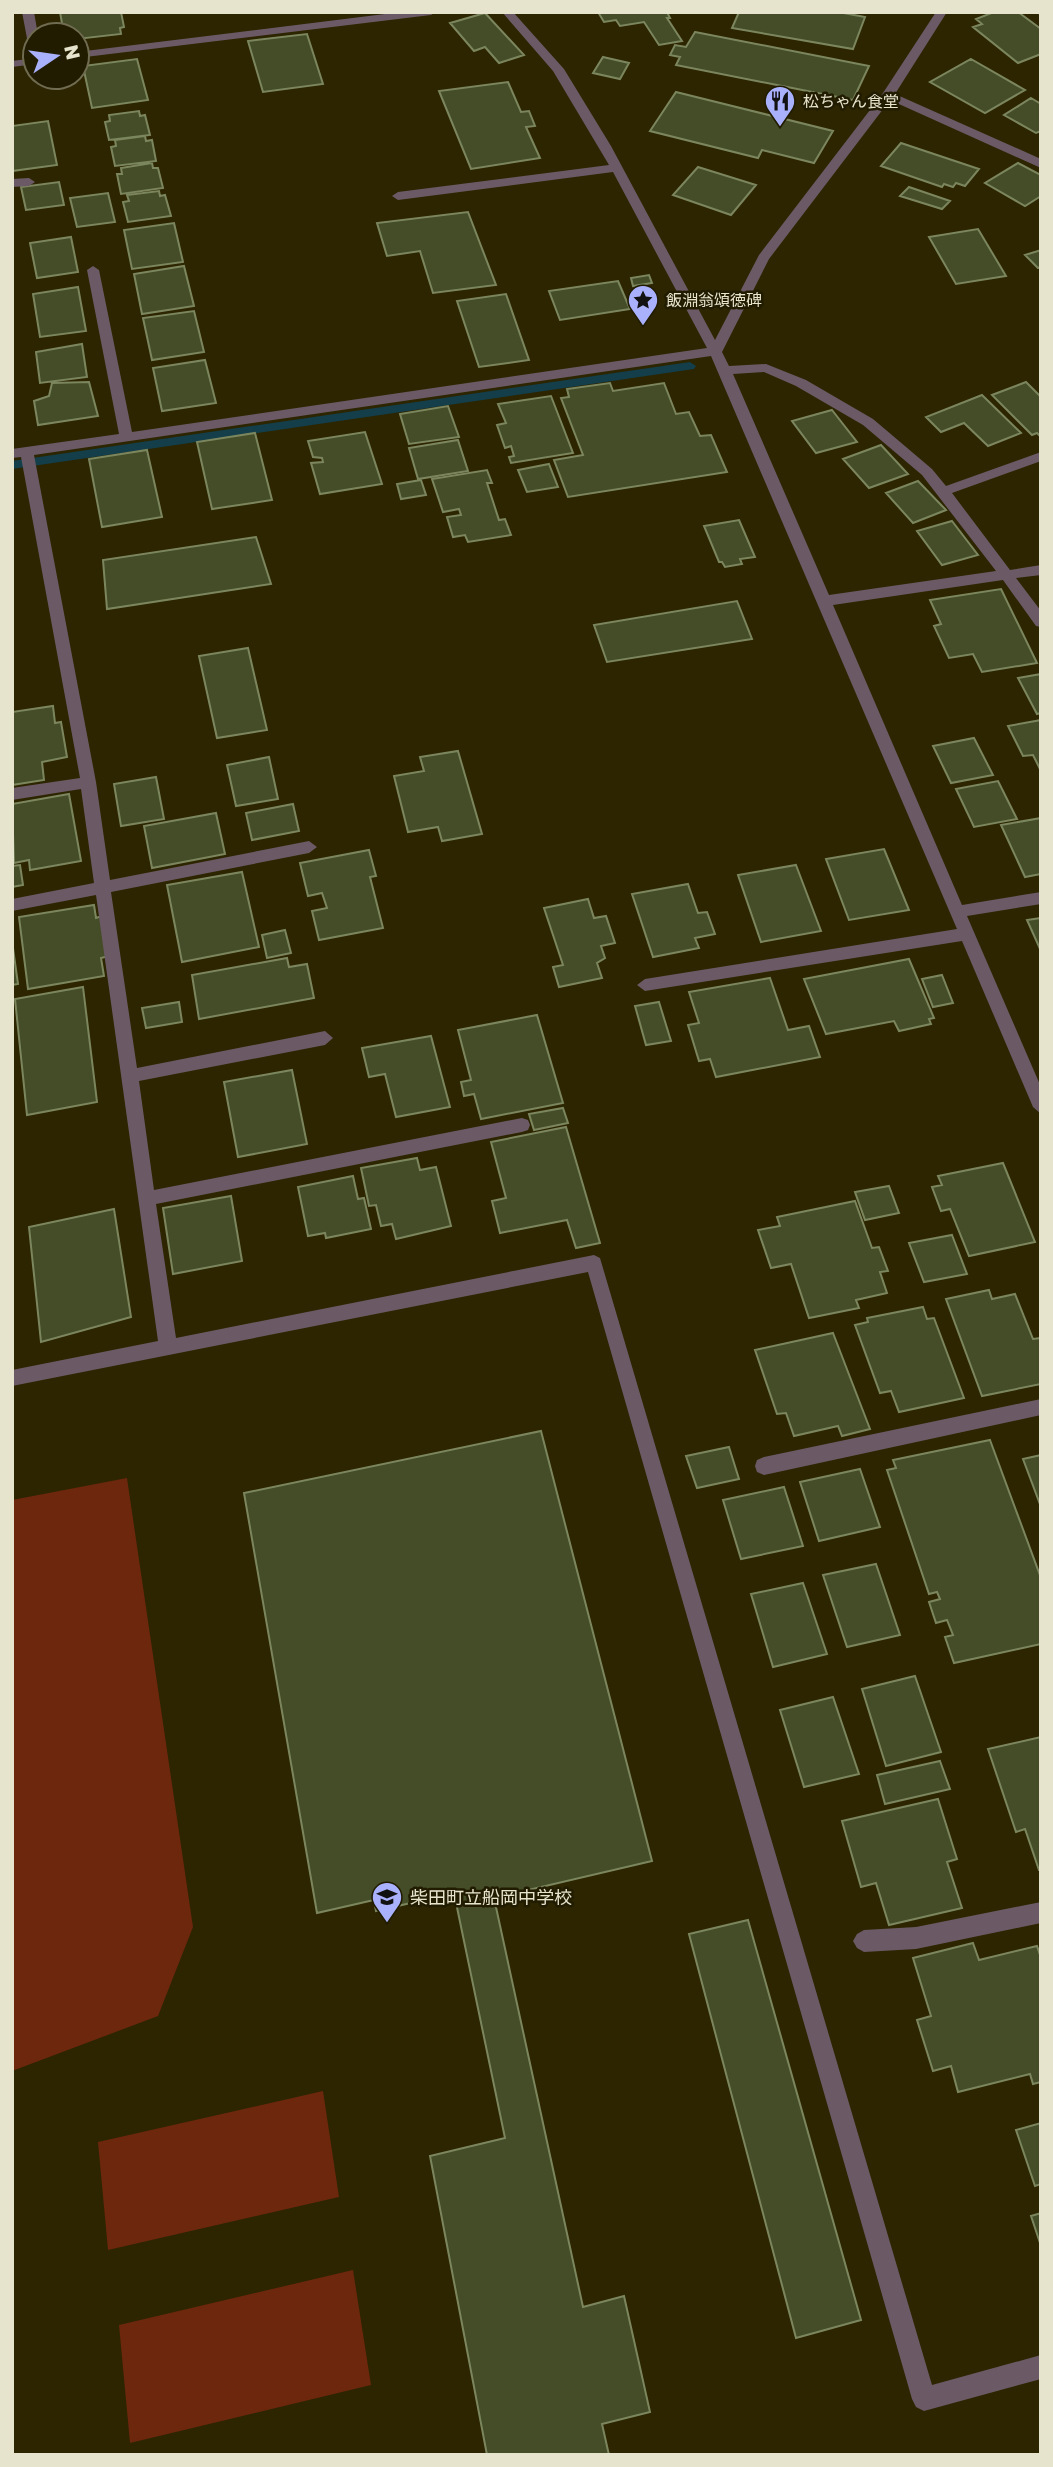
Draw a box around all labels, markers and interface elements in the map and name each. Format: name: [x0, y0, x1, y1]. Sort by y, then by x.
north arrow: [21, 21, 91, 91]
text: N: [60, 42, 86, 62]
restaurant icon: 松ちゃん食堂: [763, 84, 797, 128]
place label: 松ちゃん食堂: [803, 91, 899, 111]
place icon: 飯淵翁頌徳碑: [626, 283, 660, 327]
place label: 飯淵翁頌徳碑: [666, 290, 762, 310]
school or university icon: 柴田町立船岡中学校: [370, 1880, 404, 1924]
place label: 柴田町立船岡中学校: [410, 1886, 572, 1908]

